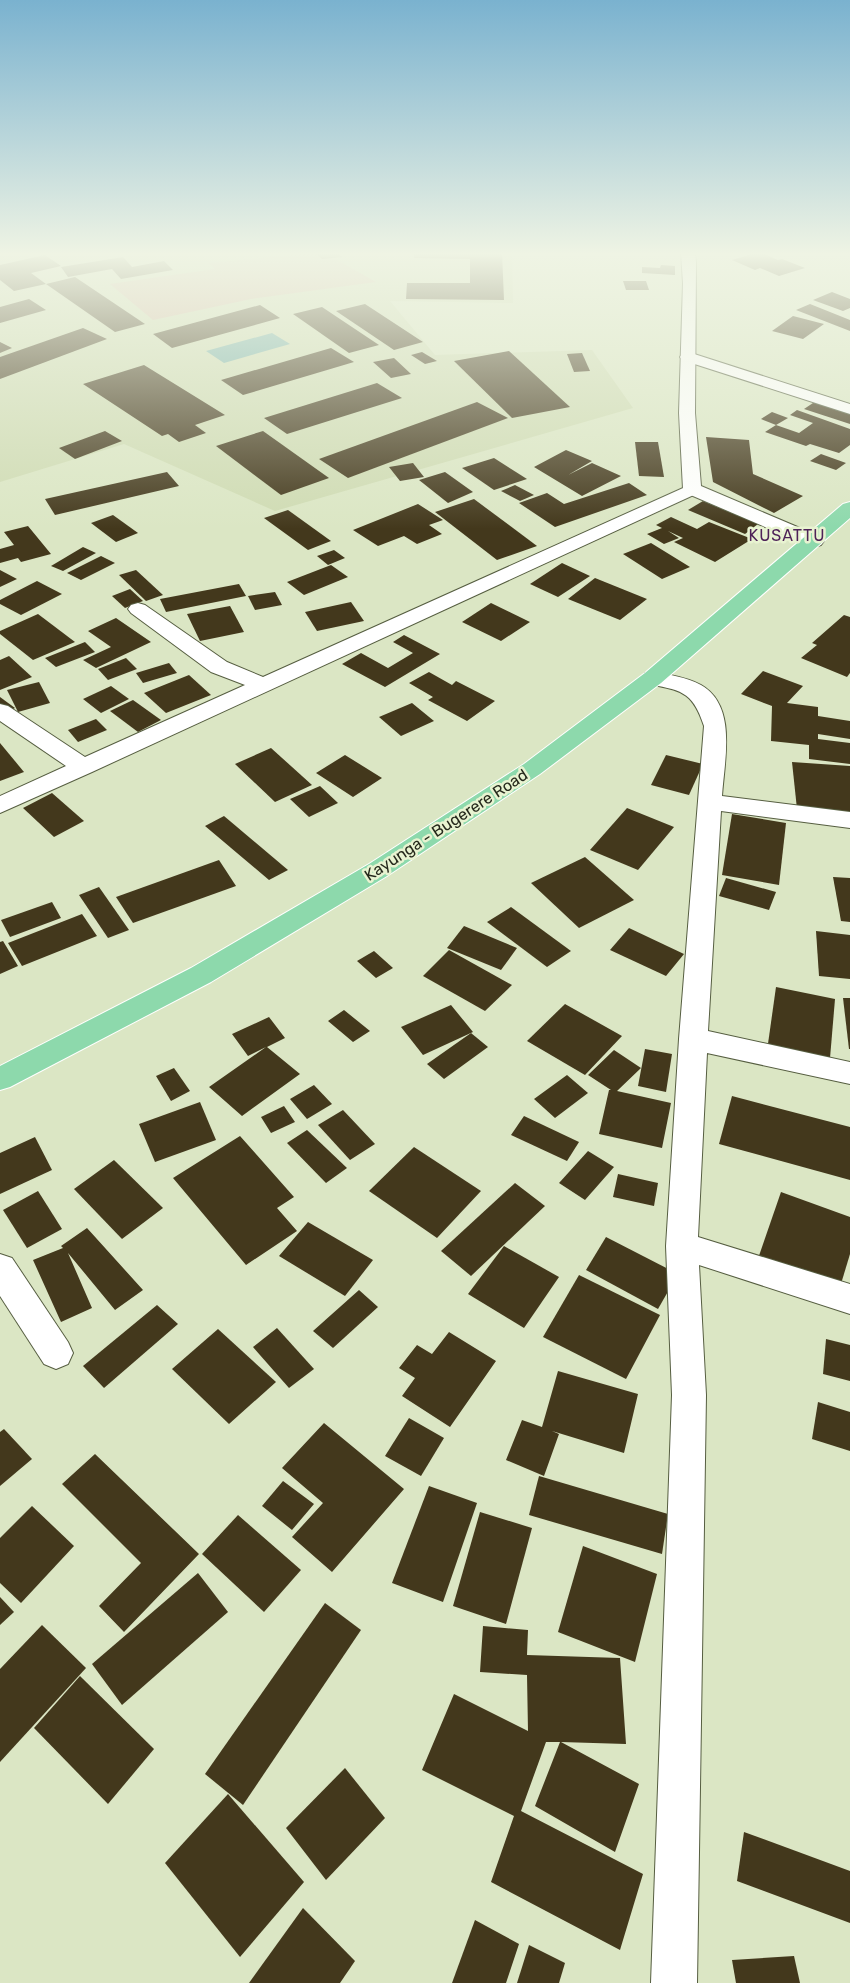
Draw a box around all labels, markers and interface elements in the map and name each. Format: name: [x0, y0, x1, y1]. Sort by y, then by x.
district label: KUSATTU: [749, 526, 825, 545]
street label: Kayunga - Bugerere Road: [361, 765, 531, 885]

